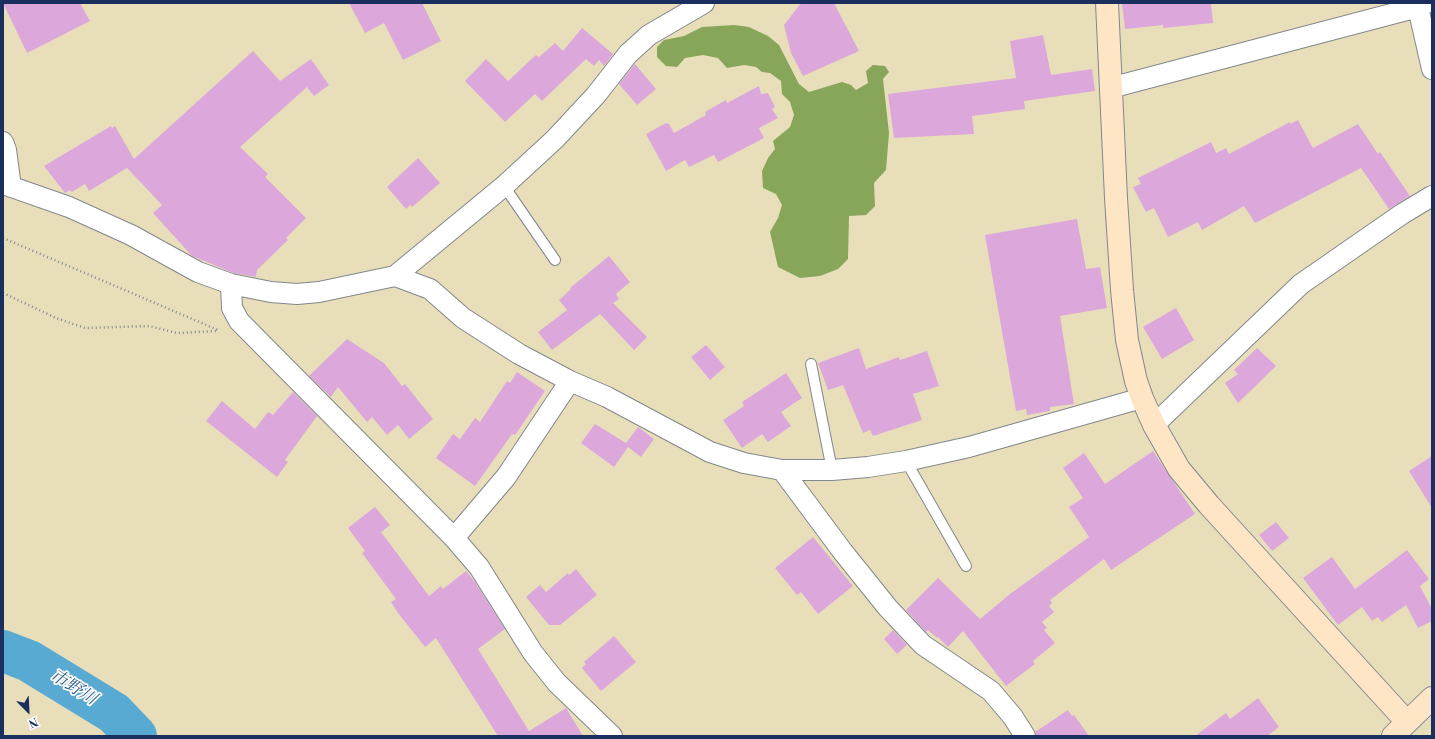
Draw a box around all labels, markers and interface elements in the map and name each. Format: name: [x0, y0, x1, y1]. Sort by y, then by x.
water label: 市野川: [46, 666, 100, 710]
north arrow: [8, 691, 48, 731]
text: N: [26, 714, 40, 730]

